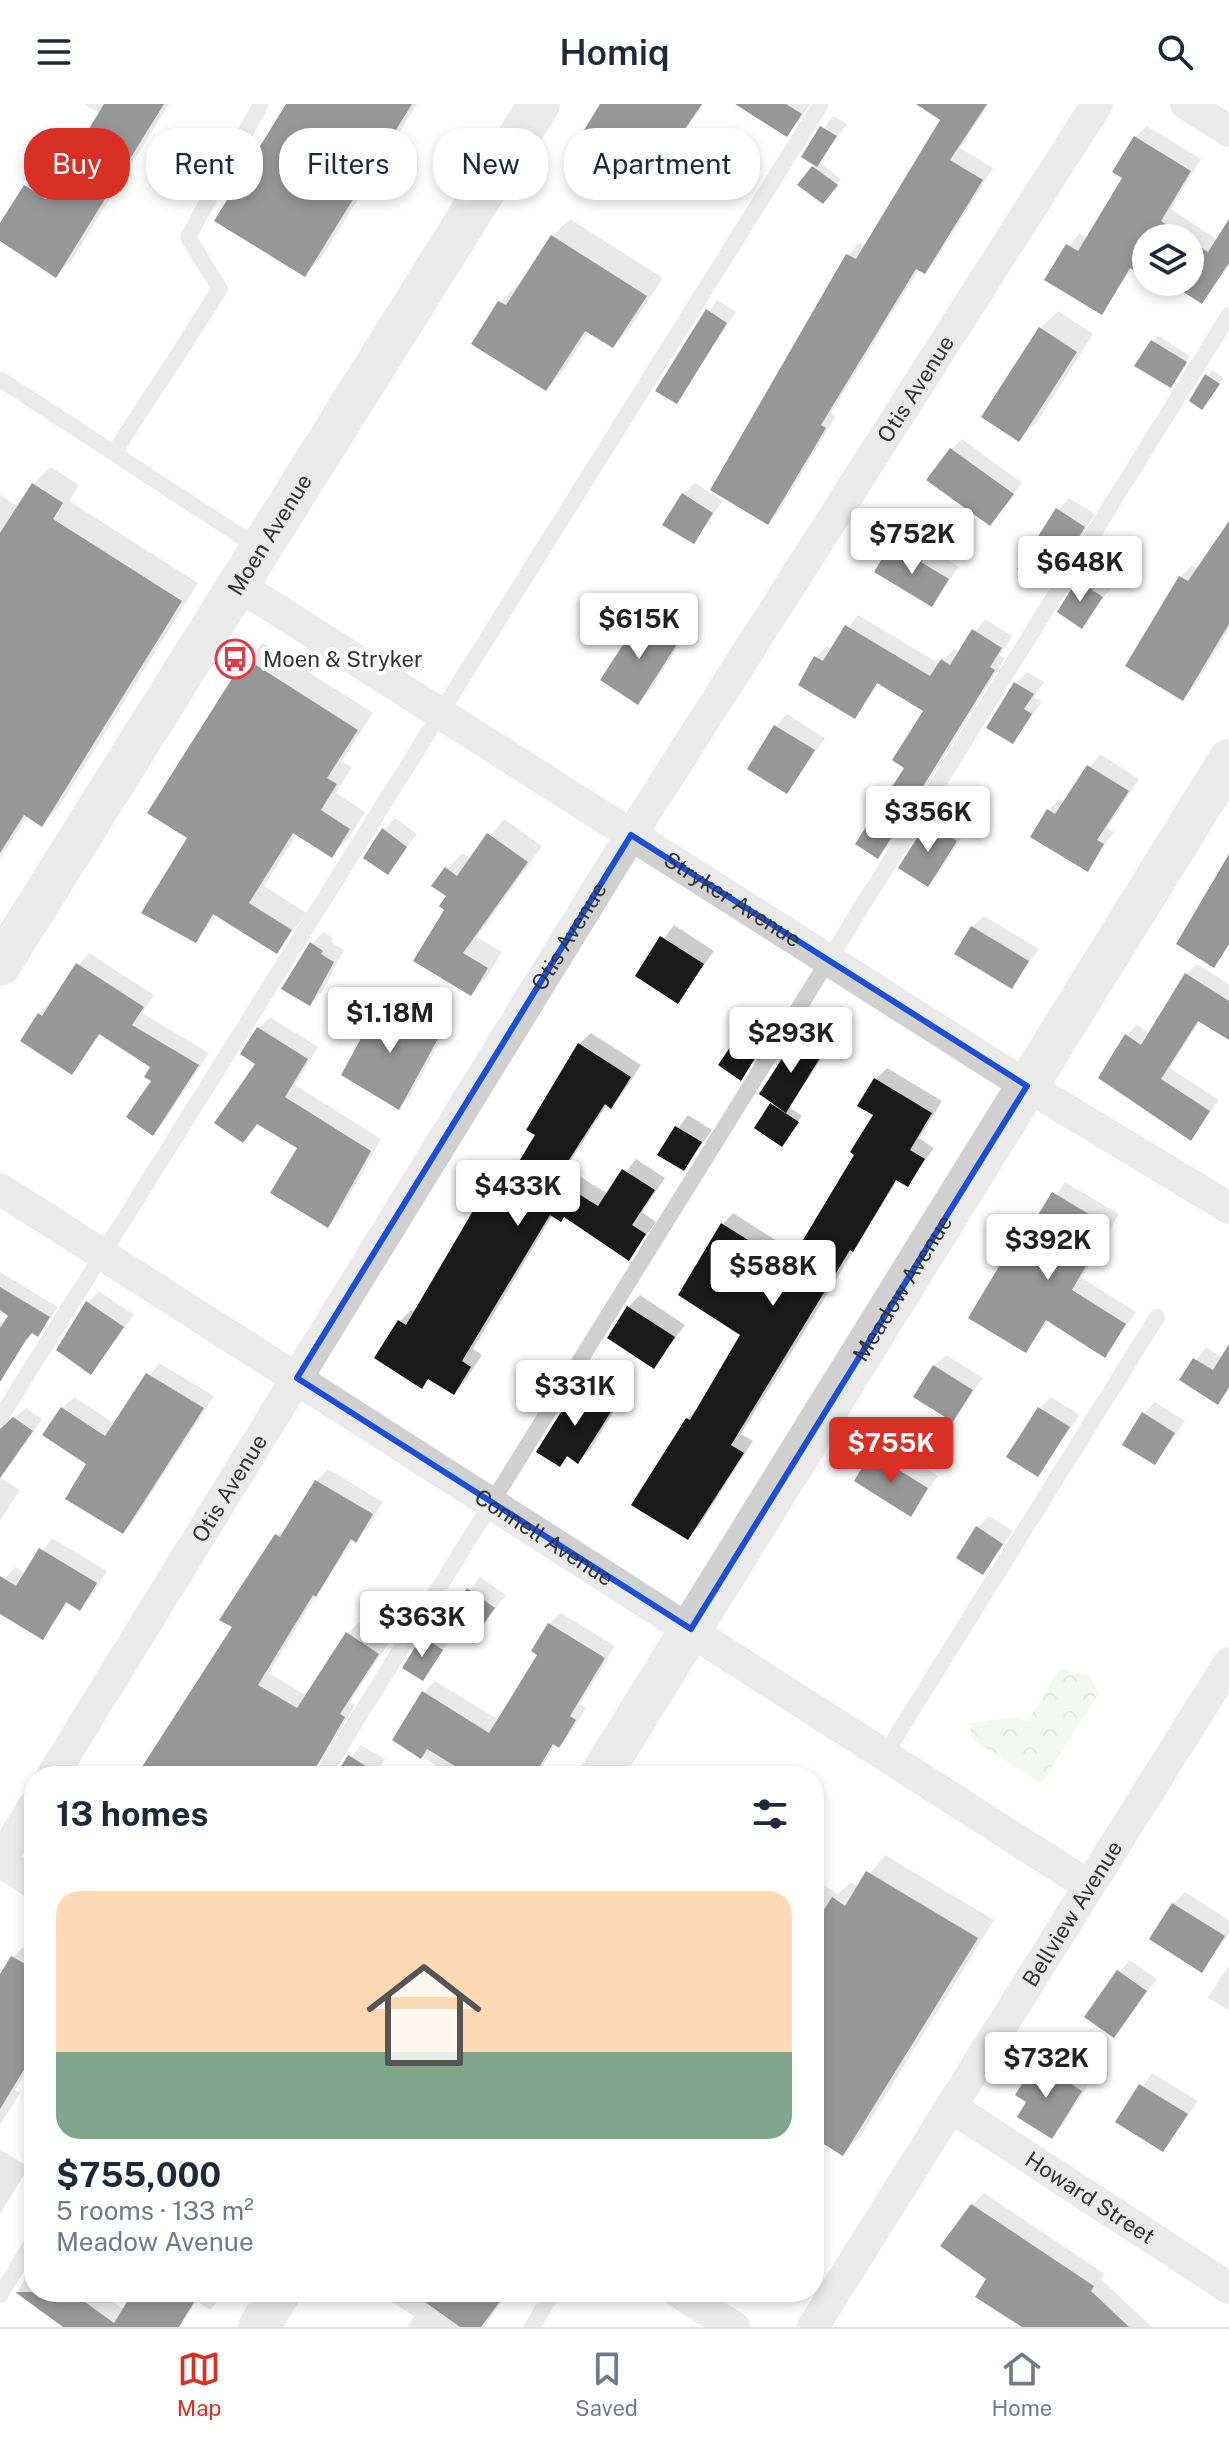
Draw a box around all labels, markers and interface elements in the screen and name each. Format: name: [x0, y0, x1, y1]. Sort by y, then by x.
icon: menu: [32, 30, 76, 74]
icon: search: [1153, 30, 1197, 74]
text: Homiq: [559, 31, 670, 73]
chip: Buy: [24, 128, 130, 200]
chip: Rent: [146, 128, 263, 200]
chip: Filters: [279, 128, 417, 200]
chip: New: [433, 128, 548, 200]
chip: Apartment: [564, 128, 760, 200]
map controls: [1132, 224, 1204, 296]
button: layers: [1132, 224, 1204, 296]
street label: Otis Avenue: [872, 330, 959, 447]
street label: Moen Avenue: [222, 469, 317, 600]
pin: $752K: [856, 508, 968, 576]
text: $752K: [869, 518, 955, 549]
pin: $648K: [1024, 536, 1136, 604]
text: $648K: [1036, 546, 1124, 577]
pin: $615K: [583, 593, 695, 661]
text: $615K: [598, 603, 680, 634]
bus stop icon: Moen & Stryker: [214, 638, 256, 680]
place label: Moen & Stryker: [263, 646, 423, 672]
pin: $356K: [872, 786, 984, 854]
text: $356K: [884, 796, 972, 827]
street label: Stryker Avenue: [659, 846, 806, 952]
street label: Otis Avenue: [526, 877, 612, 995]
pin: $1.18M: [325, 987, 455, 1055]
text: $1.18M: [346, 997, 434, 1028]
pin: $293K: [735, 1007, 847, 1075]
text: $293K: [747, 1017, 835, 1048]
pin: $433K: [462, 1160, 574, 1228]
text: $433K: [474, 1170, 562, 1201]
street label: Meadow Avenue: [847, 1210, 957, 1366]
pin: $392K: [992, 1214, 1104, 1282]
text: $392K: [1004, 1224, 1092, 1255]
pin: $588K: [717, 1240, 829, 1308]
text: $588K: [729, 1250, 817, 1281]
pin: $331K: [519, 1360, 631, 1428]
text: $331K: [534, 1370, 616, 1401]
pin: $755K: [835, 1417, 947, 1485]
text: $755K: [847, 1427, 935, 1458]
street label: Otis Avenue: [186, 1429, 272, 1547]
street label: Connell Avenue: [470, 1483, 618, 1591]
pin: $363K: [366, 1591, 478, 1659]
text: $363K: [378, 1601, 466, 1632]
icon: filters: [748, 1792, 792, 1836]
text: 13 homes: [56, 1794, 208, 1834]
street label: Bellview Avenue: [1017, 1836, 1127, 1991]
icon: home: [352, 1943, 496, 2087]
pin: $732K: [990, 2032, 1102, 2100]
text: $732K: [1003, 2042, 1089, 2073]
street label: Howard Street: [1020, 2146, 1160, 2249]
text: $755,000: [56, 2155, 221, 2195]
text: 5 rooms · 133 m²: [56, 2195, 254, 2226]
text: Meadow Avenue: [56, 2226, 254, 2257]
tab: Map: [177, 2347, 221, 2421]
tab: Saved: [575, 2347, 638, 2421]
tab: Home: [992, 2347, 1052, 2421]

